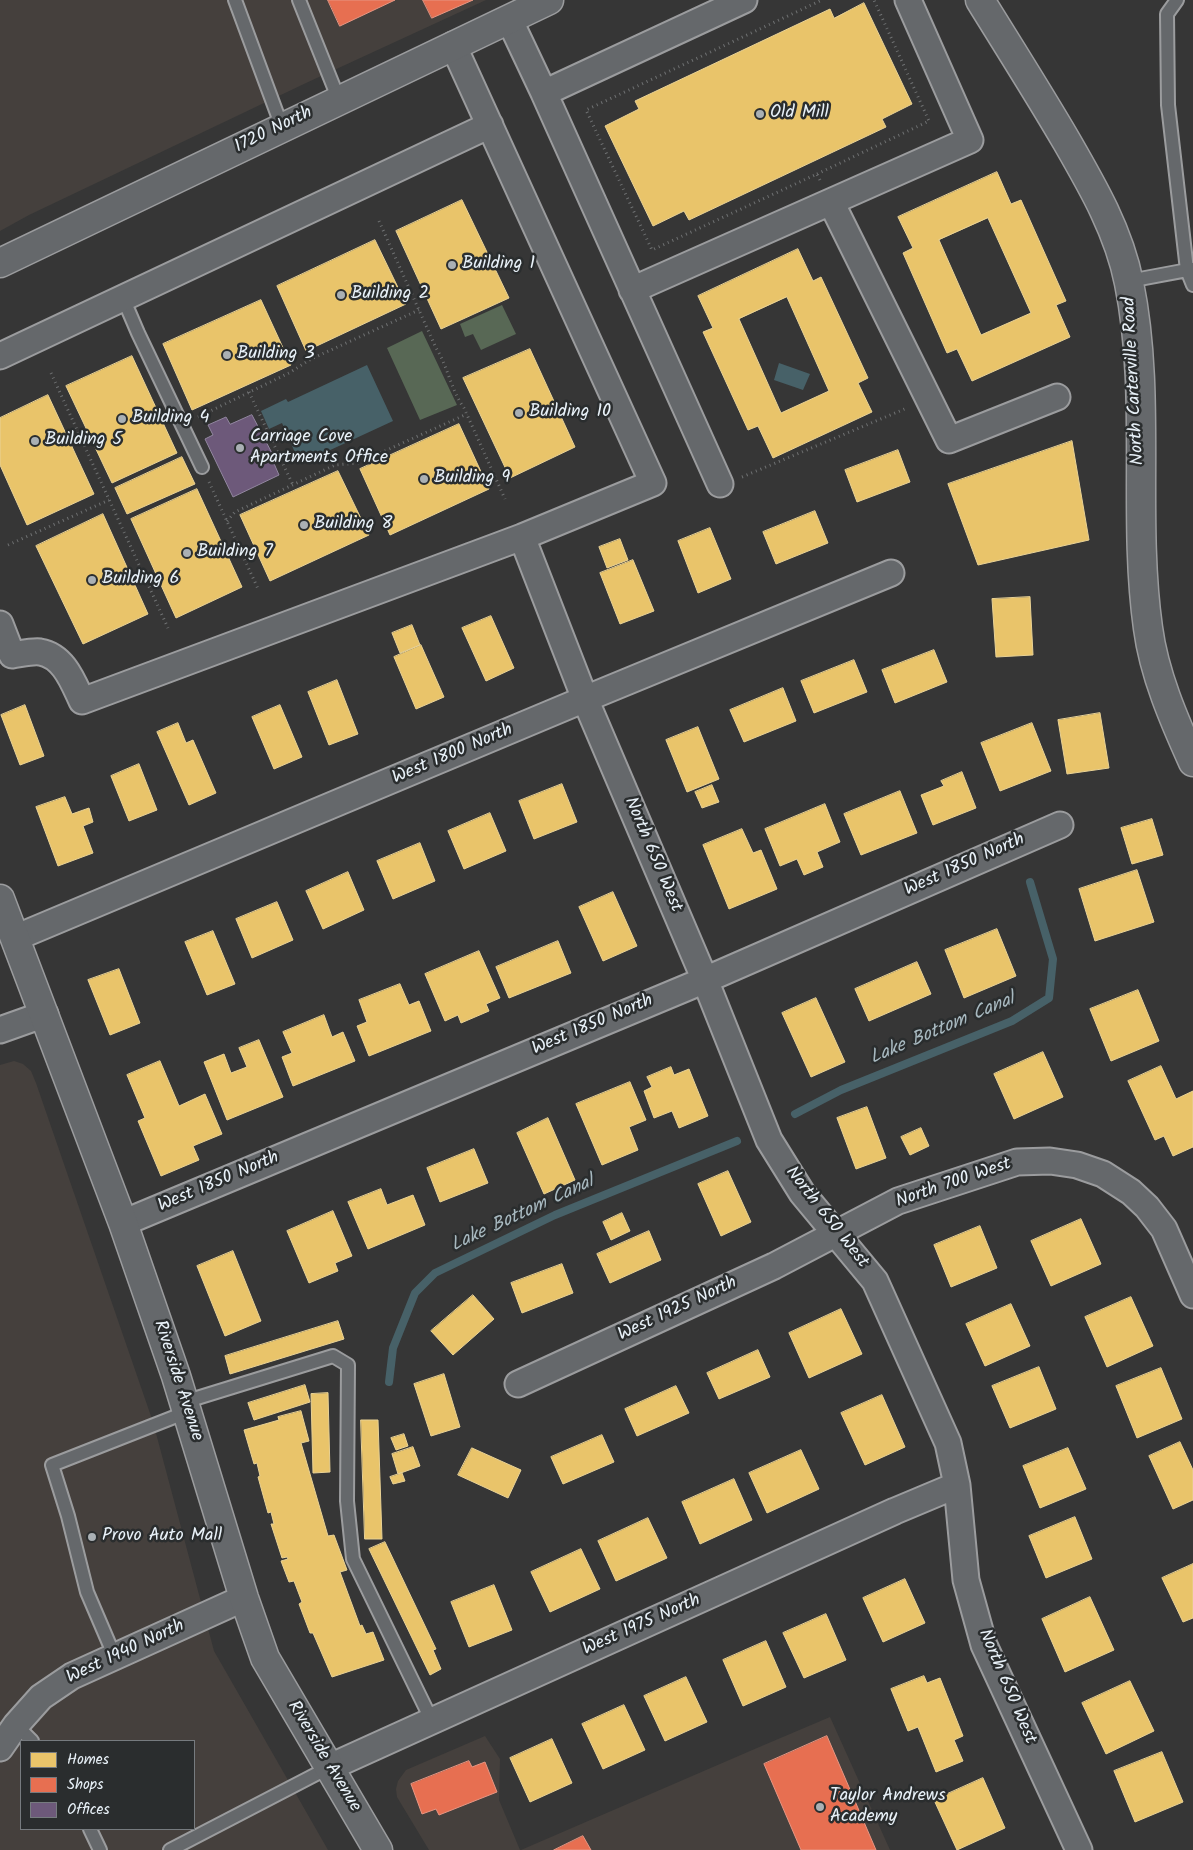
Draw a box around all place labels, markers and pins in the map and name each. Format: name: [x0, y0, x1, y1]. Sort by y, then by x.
place label: Old Mill: [770, 103, 829, 125]
marker: Old Mill: [754, 108, 766, 120]
place label: Building 1: [462, 254, 535, 276]
marker: Building 1: [446, 259, 458, 271]
place label: Building 2: [351, 284, 429, 306]
marker: Building 2: [335, 289, 347, 301]
place label: Building 3: [237, 344, 315, 366]
marker: Building 3: [221, 349, 233, 361]
place label: Building 10: [529, 402, 611, 424]
marker: Building 10: [513, 407, 525, 419]
place label: Building 4: [132, 408, 209, 430]
marker: Building 4: [116, 413, 128, 425]
place label: Carriage Cove Apartments Office: [250, 427, 388, 469]
place label: Building 5: [45, 430, 122, 452]
marker: Building 5: [29, 435, 41, 447]
marker: Carriage Cove Apartments Office: [234, 442, 246, 454]
place label: Building 9: [434, 468, 510, 490]
marker: Building 9: [418, 473, 430, 485]
place label: Building 8: [314, 514, 392, 536]
marker: Building 8: [298, 519, 310, 531]
place label: Building 7: [197, 542, 273, 564]
marker: Building 7: [181, 547, 193, 559]
place label: Building 6: [102, 569, 179, 591]
marker: Building 6: [86, 574, 98, 586]
place label: Provo Auto Mall: [102, 1526, 222, 1548]
marker: Provo Auto Mall: [86, 1531, 98, 1543]
place label: Taylor Andrews Academy: [830, 1786, 946, 1828]
marker: Taylor Andrews Academy: [814, 1801, 826, 1813]

